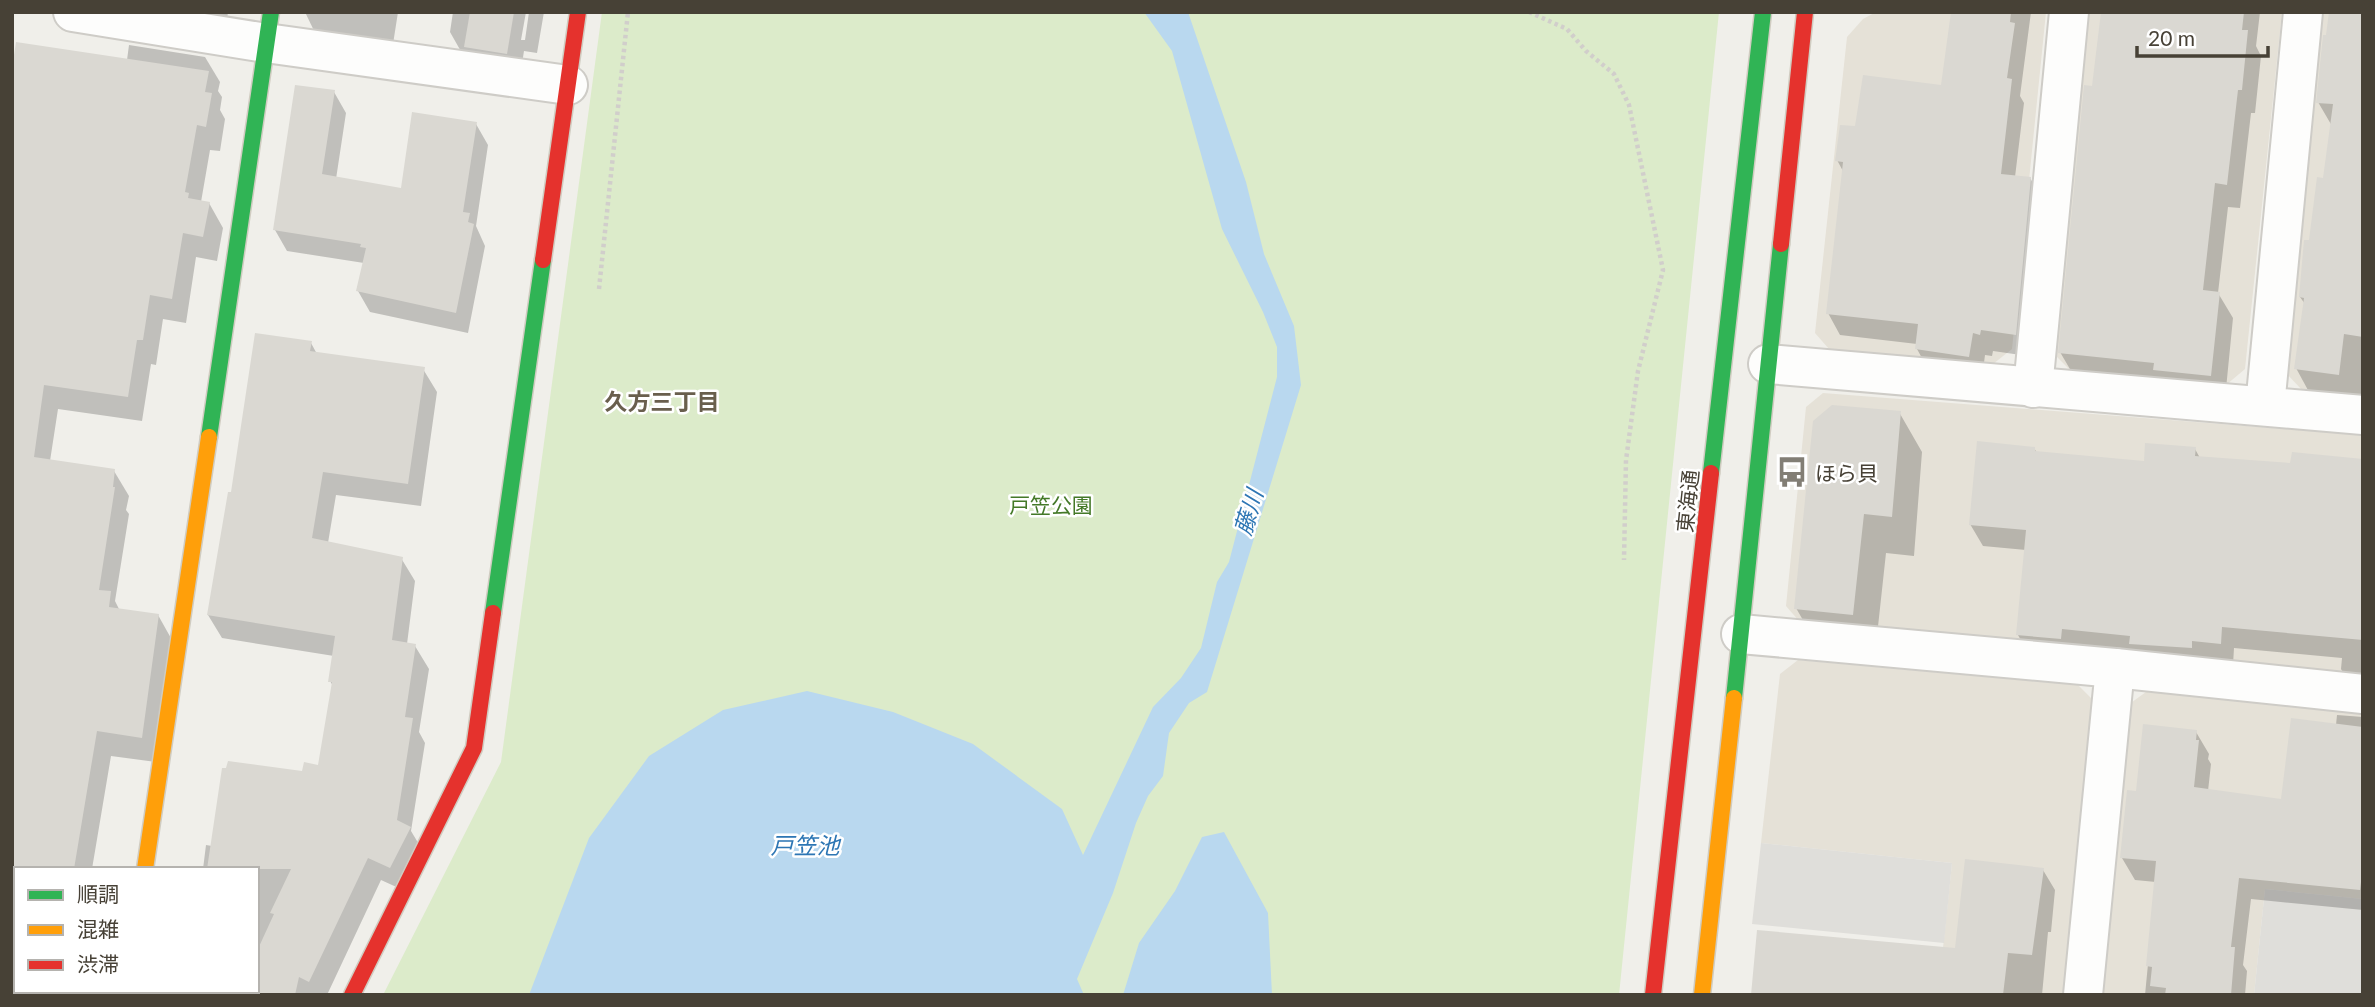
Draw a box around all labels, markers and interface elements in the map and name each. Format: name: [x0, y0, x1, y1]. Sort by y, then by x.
scale bar: [2137, 14, 2268, 58]
text: 20 m: [2148, 25, 2195, 50]
district label: 久方三丁目: [605, 387, 720, 415]
bus stop icon: ほら貝: [1775, 455, 1809, 489]
place label: ほら貝: [1815, 460, 1878, 485]
street label: 東海通: [1671, 468, 1703, 534]
water label: 藤川: [1228, 483, 1269, 538]
park label: 戸笠公園: [1009, 492, 1093, 517]
water label: 戸笠池: [771, 831, 842, 859]
legend: [14, 867, 259, 993]
text: 順調: [77, 881, 119, 906]
text: 混雑: [77, 916, 119, 941]
text: 渋滞: [77, 951, 119, 976]

